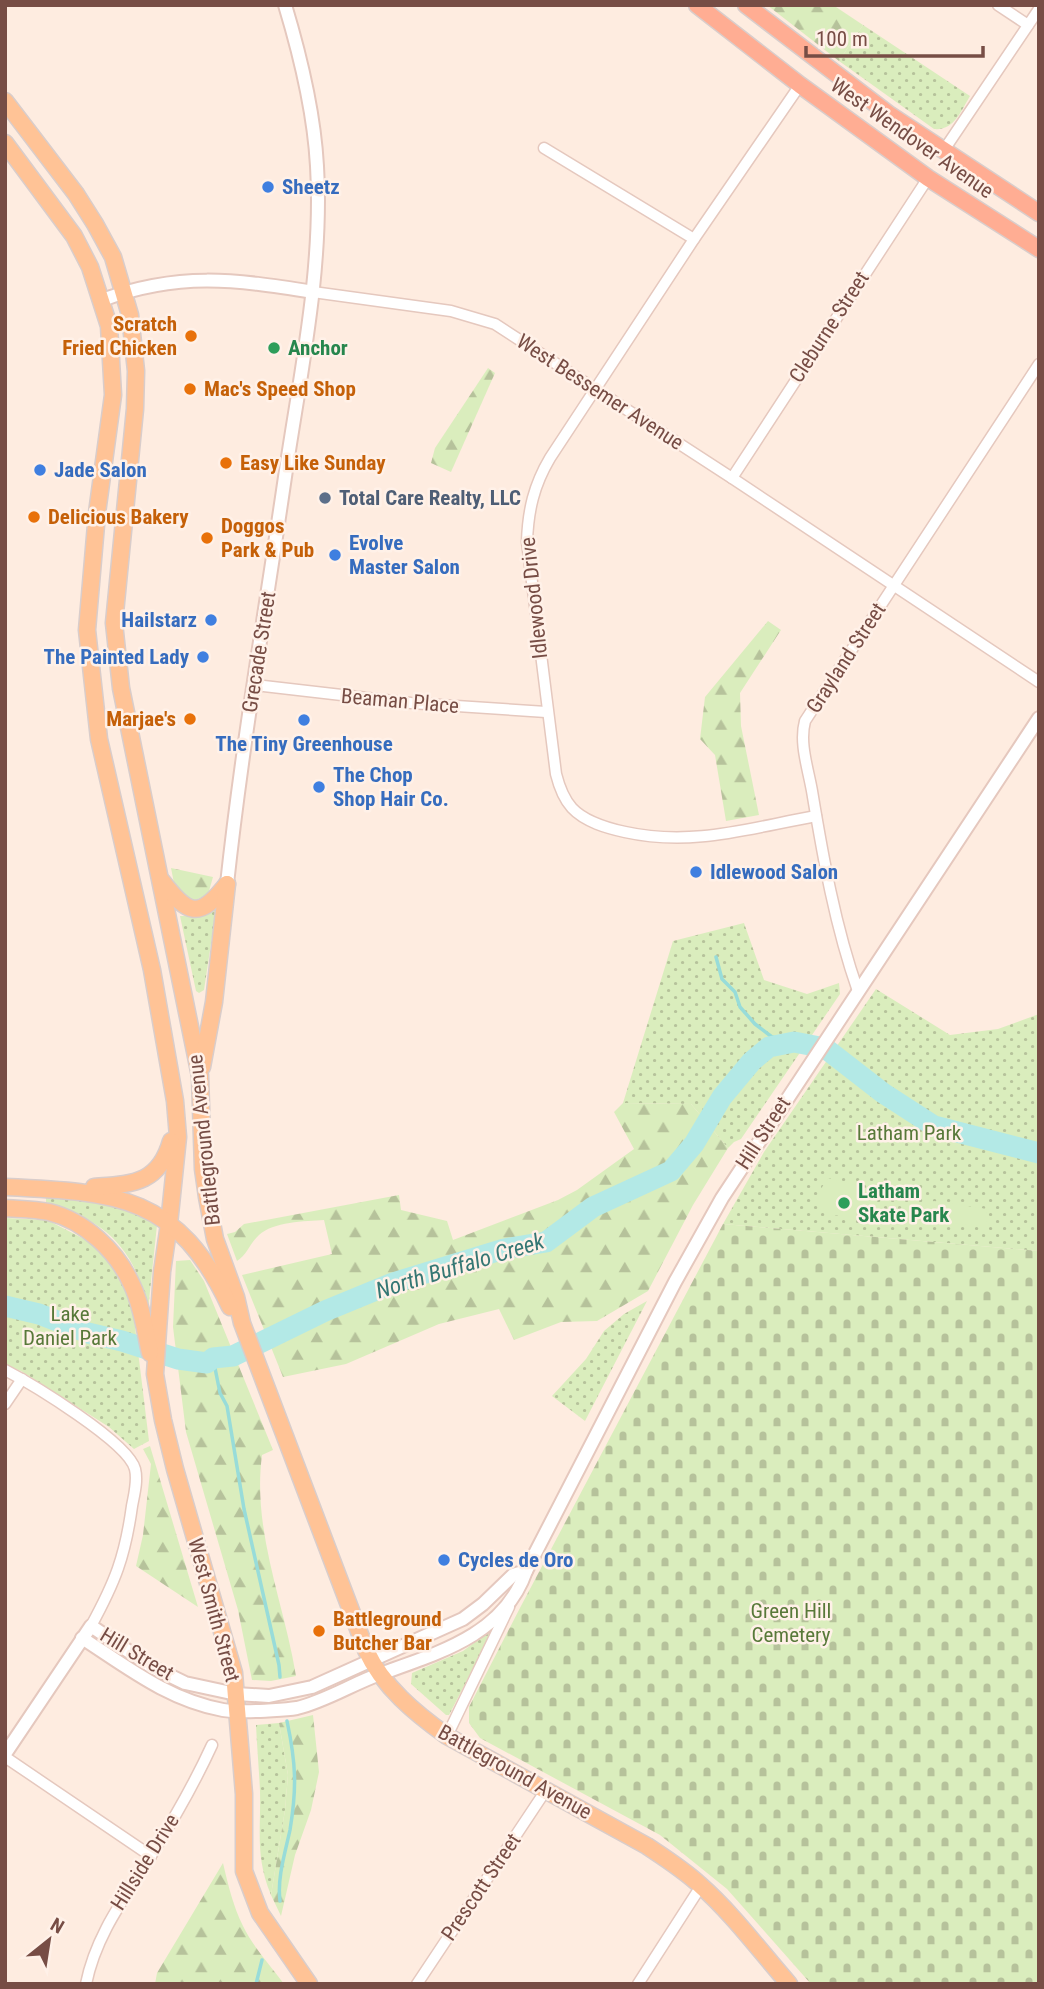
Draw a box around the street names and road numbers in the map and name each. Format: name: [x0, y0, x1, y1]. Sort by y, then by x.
street label: West Wendover Avenue: [826, 73, 998, 203]
street label: Cleburne Street: [784, 267, 874, 387]
street label: West Bessemer Avenue: [512, 329, 688, 455]
street label: Idlewood Drive: [516, 536, 552, 660]
street label: Grecade Street: [238, 590, 280, 714]
street label: Grayland Street: [801, 598, 891, 718]
street label: Beaman Place: [340, 684, 460, 718]
street label: Battleground Avenue: [183, 1053, 225, 1227]
street label: Hill Street: [731, 1092, 795, 1174]
street label: West Smith Street: [183, 1535, 245, 1685]
street label: Hill Street: [96, 1623, 178, 1685]
street label: Battleground Avenue: [434, 1720, 596, 1824]
street label: Hillside Drive: [106, 1809, 184, 1915]
street label: Prescott Street: [436, 1829, 526, 1945]

